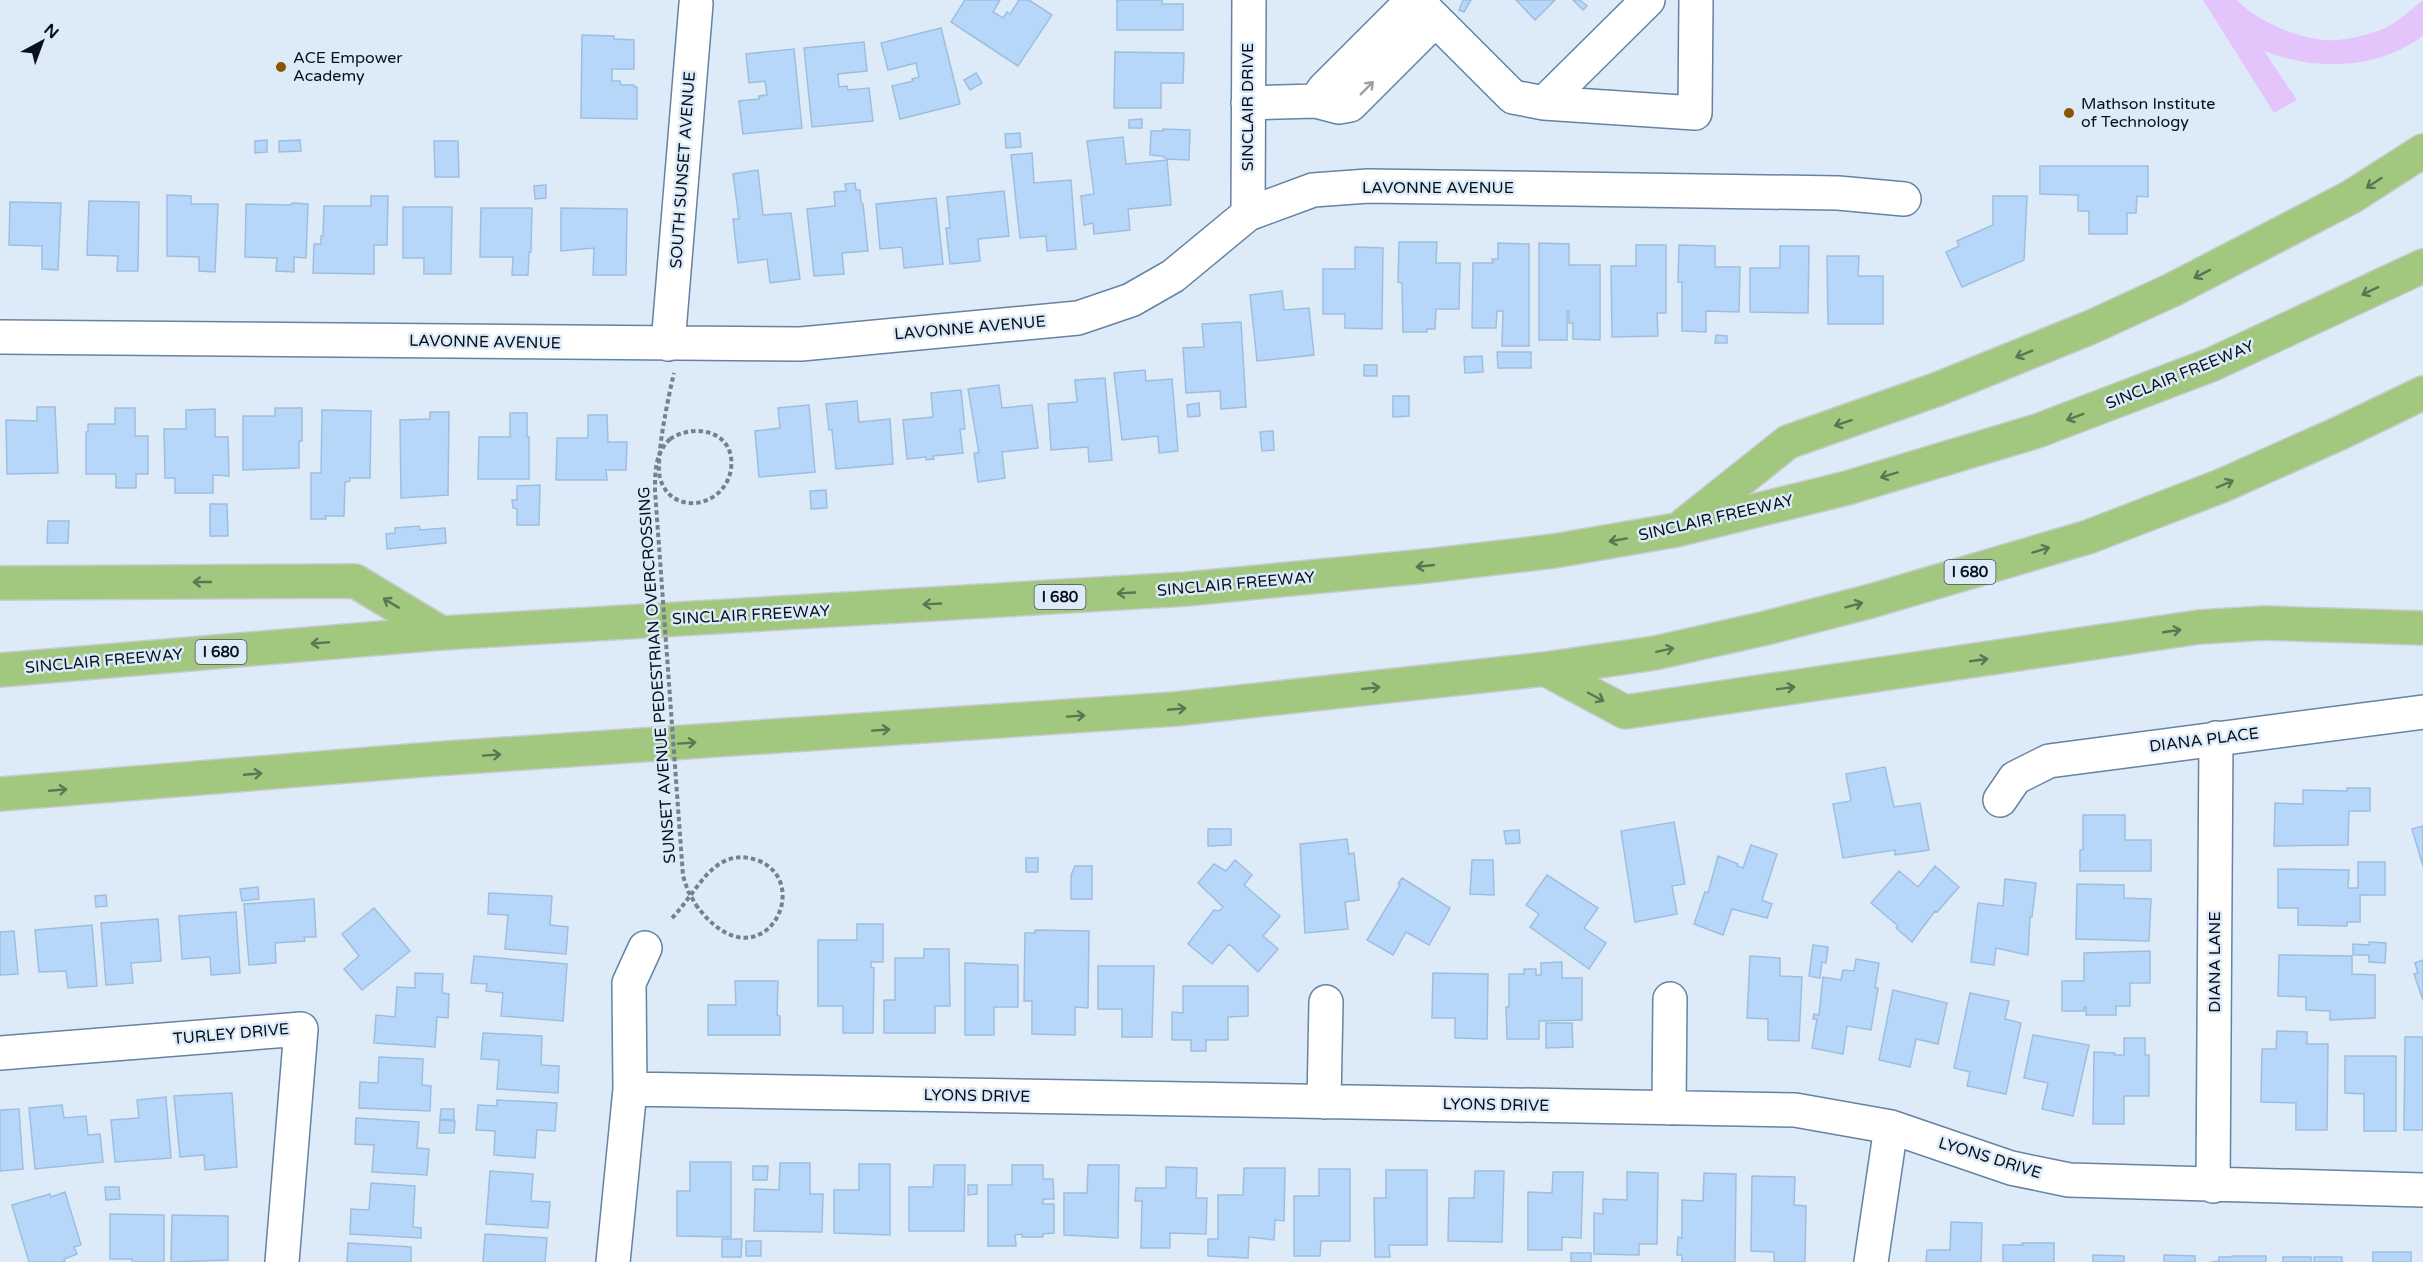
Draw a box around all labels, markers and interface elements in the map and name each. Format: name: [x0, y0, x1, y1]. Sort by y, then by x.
north arrow: [12, 12, 72, 72]
text: N: [40, 20, 63, 43]
street label: SINCLAIR DRIVE: [1238, 43, 1258, 171]
place label: ACE Empower Academy: [293, 48, 403, 86]
marker: ACE Empower Academy: [274, 60, 288, 74]
street label: SOUTH SUNSET AVENUE: [666, 71, 700, 269]
one-way arrow: [1360, 81, 1374, 96]
place label: Mathson Institute of Technology: [2081, 94, 2215, 132]
marker: Mathson Institute of Technology: [2062, 106, 2076, 120]
one-way arrow: [2366, 177, 2383, 189]
street label: LAVONNE AVENUE: [1362, 178, 1514, 198]
one-way arrow: [2193, 269, 2211, 281]
one-way arrow: [2362, 286, 2380, 298]
street label: LAVONNE AVENUE: [894, 311, 1046, 345]
street label: LAVONNE AVENUE: [409, 331, 561, 353]
street label: SINCLAIR FREEWAY: [2103, 336, 2257, 414]
one-way arrow: [2015, 349, 2034, 360]
one-way arrow: [2066, 412, 2085, 423]
one-way arrow: [1834, 418, 1853, 429]
one-way arrow: [1880, 470, 1899, 481]
one-way arrow: [2215, 478, 2233, 489]
street label: SUNSET AVENUE PEDESTRIAN OVERCROSSING: [634, 486, 680, 864]
street label: SINCLAIR FREEWAY: [1637, 490, 1795, 546]
one-way arrow: [1609, 535, 1629, 546]
one-way arrow: [2032, 544, 2051, 555]
road number: I 680: [1944, 560, 1996, 584]
one-way arrow: [1416, 561, 1436, 572]
street label: SINCLAIR FREEWAY: [1156, 567, 1316, 601]
one-way arrow: [193, 576, 213, 588]
road number: I 680: [1034, 585, 1086, 609]
one-way arrow: [1117, 588, 1137, 599]
one-way arrow: [383, 597, 400, 609]
one-way arrow: [922, 599, 942, 610]
one-way arrow: [1845, 599, 1864, 611]
street label: SINCLAIR FREEWAY: [671, 601, 831, 629]
one-way arrow: [2161, 626, 2181, 637]
one-way arrow: [311, 638, 331, 649]
road number: I 680: [196, 640, 246, 664]
street label: SINCLAIR FREEWAY: [24, 644, 184, 678]
one-way arrow: [1655, 644, 1674, 656]
one-way arrow: [1968, 654, 1988, 665]
one-way arrow: [1775, 682, 1795, 693]
one-way arrow: [1360, 683, 1380, 694]
one-way arrow: [1587, 691, 1605, 703]
one-way arrow: [1166, 703, 1186, 714]
one-way arrow: [1065, 710, 1085, 721]
street label: DIANA PLACE: [2148, 723, 2260, 757]
one-way arrow: [871, 724, 891, 735]
one-way arrow: [676, 737, 696, 748]
one-way arrow: [482, 749, 502, 760]
one-way arrow: [242, 768, 262, 779]
one-way arrow: [48, 784, 68, 795]
street label: DIANA LANE: [2205, 911, 2225, 1013]
street label: TURLEY DRIVE: [172, 1019, 290, 1049]
street label: LYONS DRIVE: [924, 1085, 1030, 1107]
street label: LYONS DRIVE: [1443, 1094, 1549, 1116]
street label: LYONS DRIVE: [1936, 1133, 2044, 1183]

